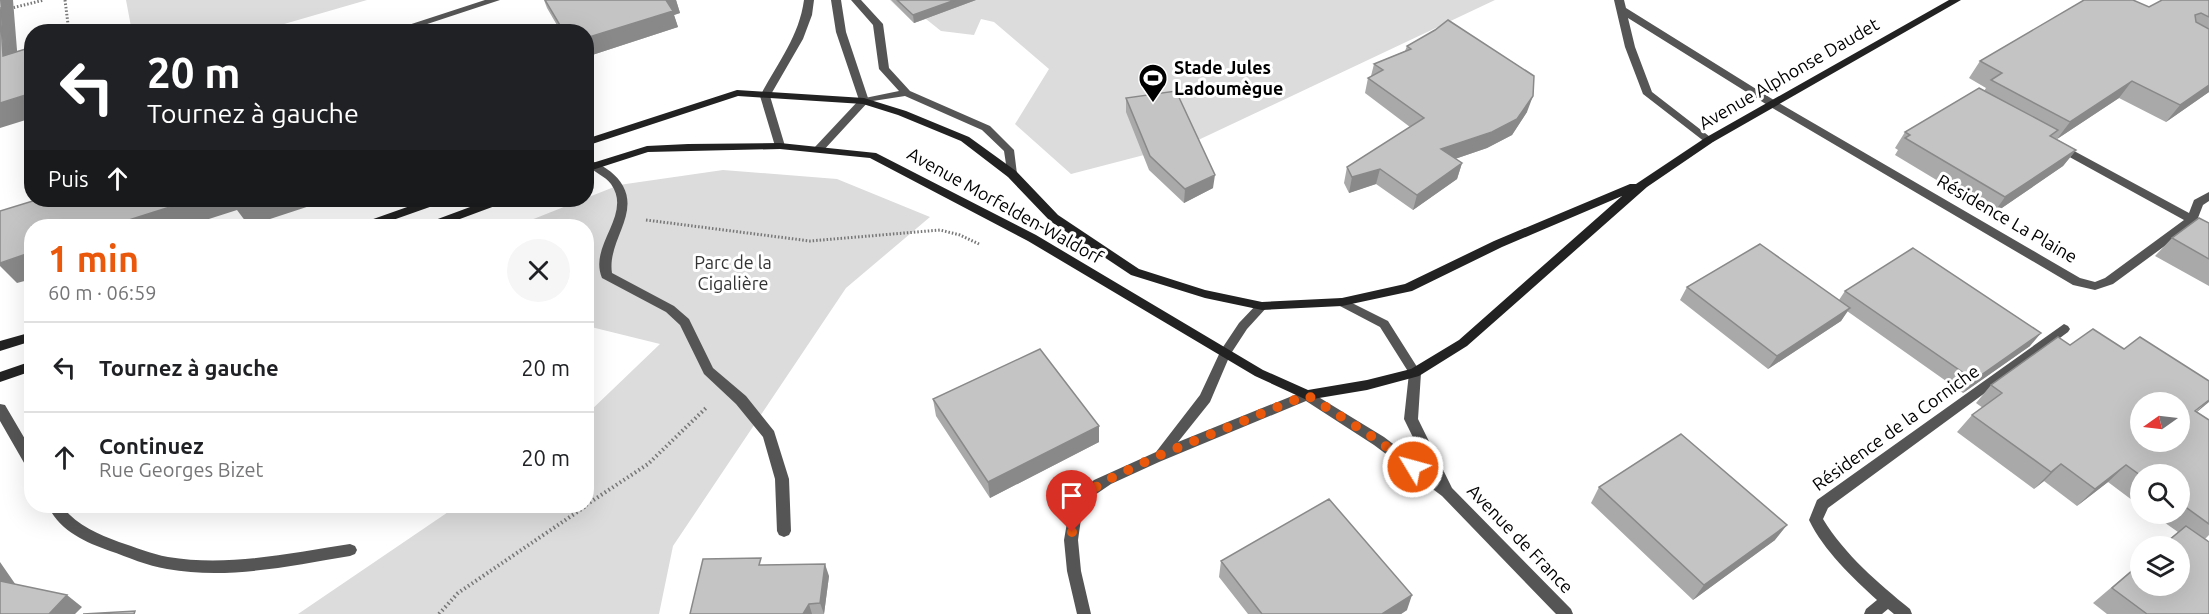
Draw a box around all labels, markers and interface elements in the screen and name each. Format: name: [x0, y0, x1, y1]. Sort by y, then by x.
street label: Avenue Alphonse Daudet: [1695, 13, 1882, 133]
icon: left: [48, 48, 126, 126]
text: 20 m: [147, 49, 241, 96]
place label: Stade Jules Ladoumègue: [1174, 57, 1283, 98]
sports icon: Stade Jules Ladoumègue: [1137, 62, 1169, 104]
text: Tournez à gauche: [147, 98, 359, 128]
street label: Avenue Morfelden-Waldorf: [904, 143, 1107, 267]
icon: ahead: [101, 162, 134, 195]
text: Puis: [48, 166, 89, 191]
street label: Résidence La Plaine: [1934, 170, 2081, 266]
text: 1 min: [48, 238, 139, 279]
button: close: [507, 239, 570, 302]
park label: Parc de la Cigalière: [694, 252, 772, 293]
text: 60 m · 06:59: [48, 281, 157, 304]
icon: left: [48, 351, 81, 384]
text: Tournez à gauche: [99, 355, 279, 380]
text: 20 m: [521, 355, 570, 380]
street label: Résidence de la Corniche: [1808, 360, 1982, 494]
north arrow: [2130, 392, 2190, 452]
map controls: [2130, 392, 2190, 596]
text: Continuez: [99, 433, 204, 458]
position arrow: [1381, 435, 1445, 499]
icon: ahead: [48, 441, 81, 474]
text: 20 m: [521, 445, 570, 470]
text: Rue Georges Bizet: [99, 458, 263, 481]
button: search: [2130, 464, 2190, 524]
pin: [1046, 470, 1097, 532]
icon: arrive: [1055, 479, 1088, 512]
street label: Avenue de France: [1464, 480, 1578, 597]
button: layers: [2130, 536, 2190, 596]

